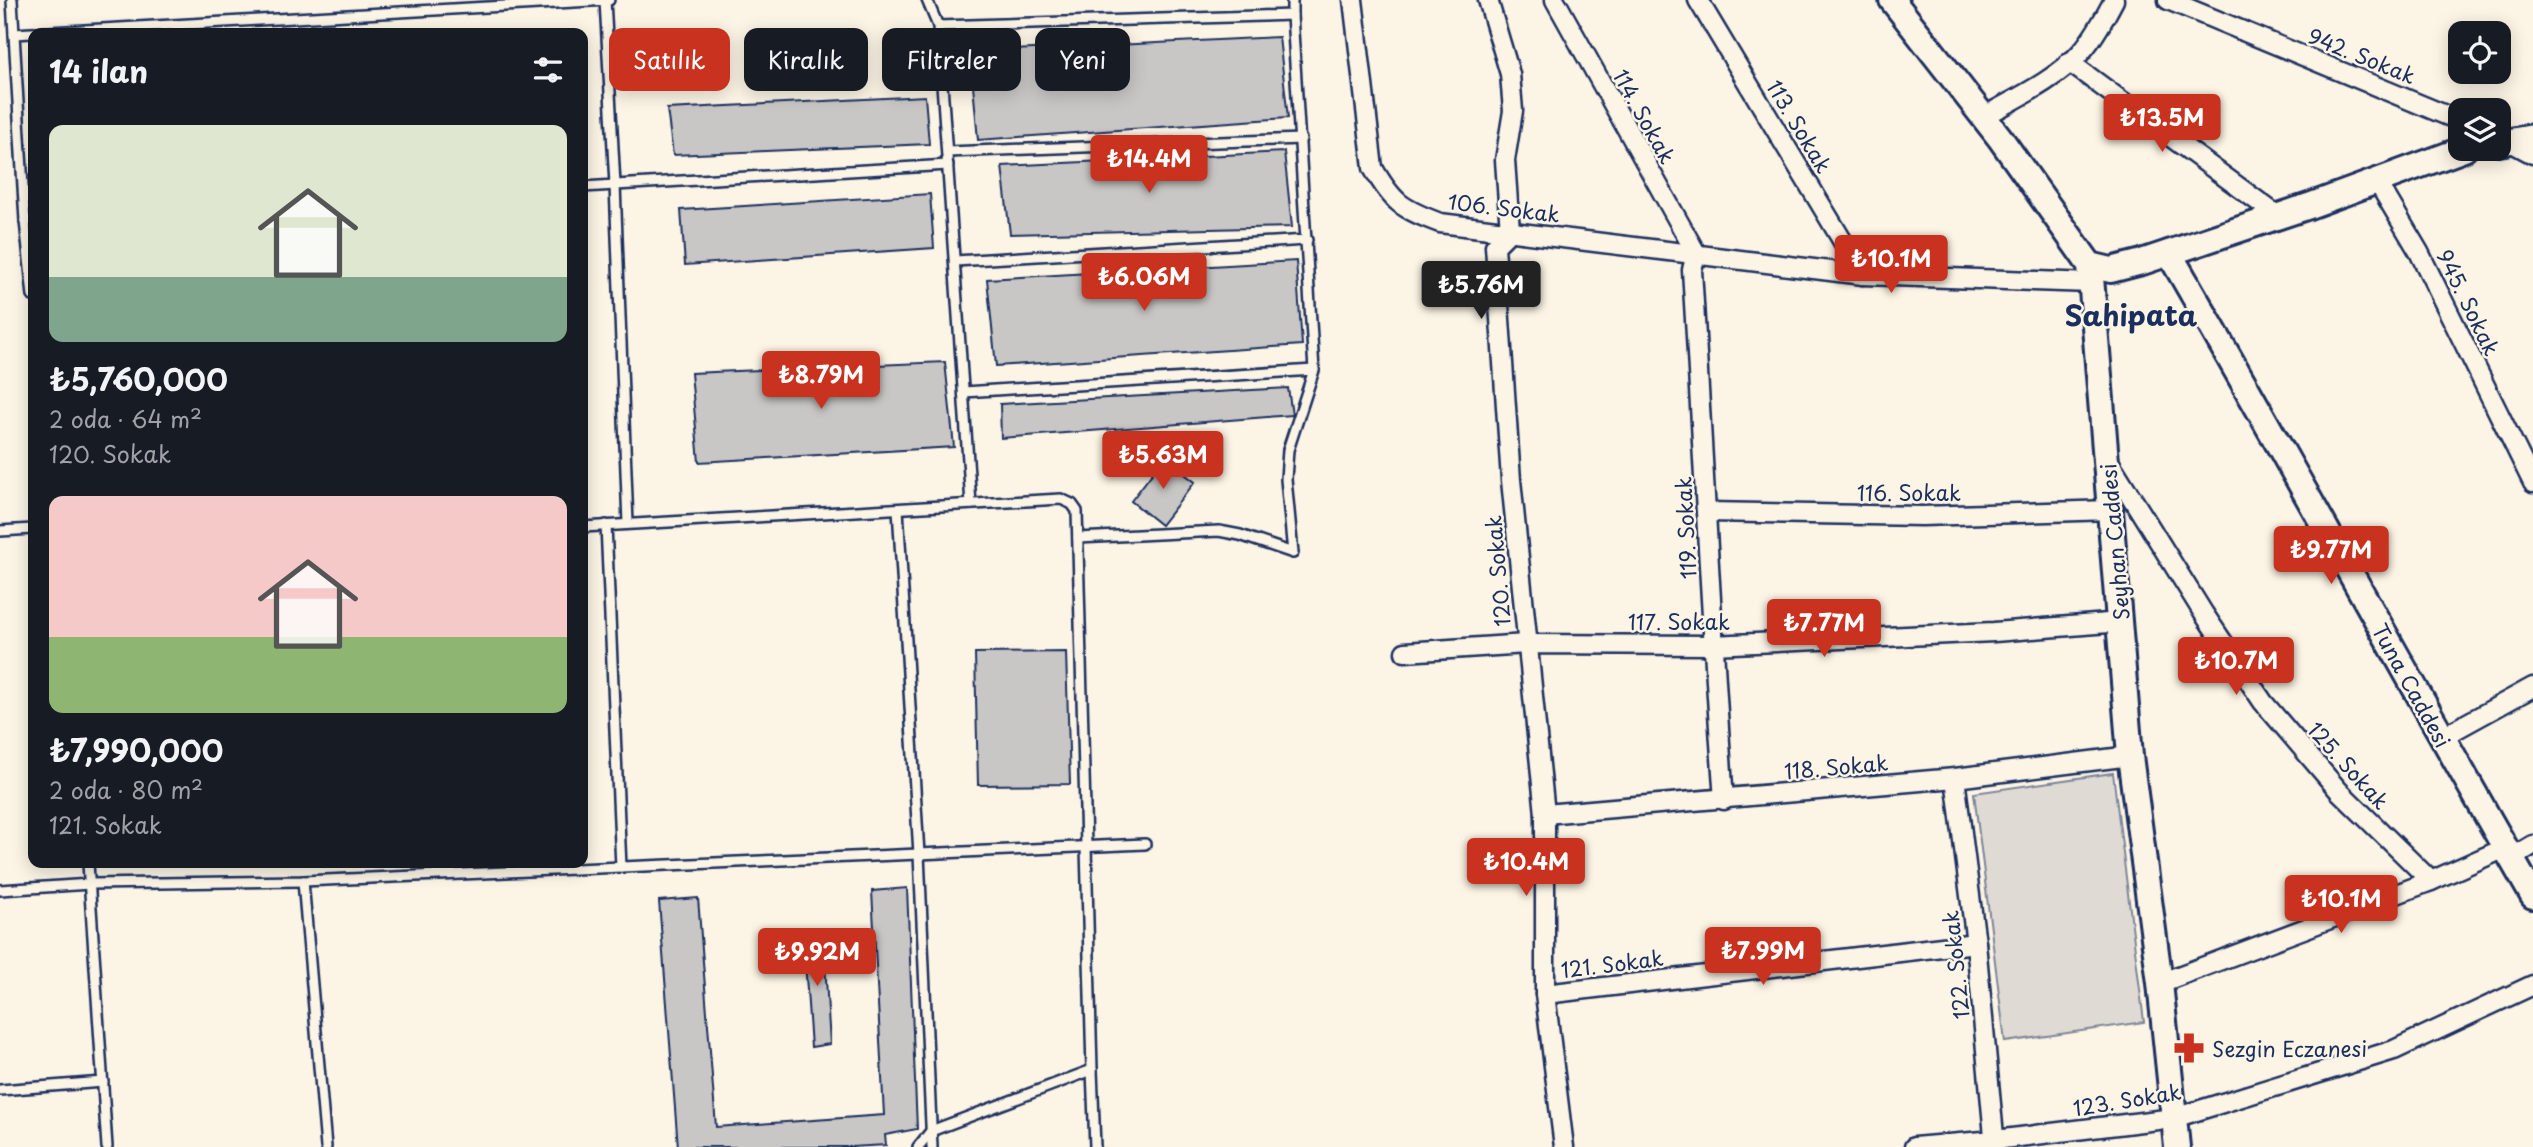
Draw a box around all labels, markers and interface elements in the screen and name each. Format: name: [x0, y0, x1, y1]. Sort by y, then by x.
street label: 942. Sokak: [2303, 19, 2421, 91]
map controls: [2448, 21, 2511, 161]
button: locate: [2448, 21, 2511, 84]
chip: Satılık: [609, 28, 730, 91]
chip: Kiralık: [744, 28, 868, 91]
chip: Filtreler: [882, 28, 1021, 91]
chip: Yeni: [1035, 28, 1130, 91]
text: 14 ilan: [49, 48, 148, 93]
icon: filters: [529, 51, 567, 89]
street label: 114. Sokak: [1606, 63, 1684, 169]
street label: 113. Sokak: [1760, 73, 1840, 179]
pin: ₺13.5M: [2105, 94, 2219, 154]
button: layers: [2448, 98, 2511, 161]
text: ₺13.5M: [2120, 99, 2204, 134]
pin: ₺14.4M: [1092, 136, 1206, 195]
text: ₺14.4M: [1107, 140, 1191, 175]
icon: home: [245, 170, 371, 296]
street label: 106. Sokak: [1446, 184, 1562, 230]
pin: ₺10.1M: [1834, 236, 1948, 295]
text: ₺10.1M: [1851, 240, 1931, 275]
street label: 945. Sokak: [2429, 243, 2509, 361]
pin: ₺6.06M: [1087, 254, 1201, 313]
text: ₺6.06M: [1098, 258, 1190, 293]
pin: ₺5.76M: [1424, 262, 1538, 321]
text: ₺5.76M: [1438, 266, 1524, 301]
district label: Sahipata: [2065, 293, 2198, 336]
pin: ₺8.79M: [764, 352, 878, 411]
text: ₺5,760,000: [49, 356, 228, 401]
text: ₺8.79M: [778, 356, 864, 391]
text: 2 oda · 64 m²: [49, 401, 202, 436]
pin: ₺5.63M: [1106, 432, 1220, 491]
text: 120. Sokak: [49, 436, 171, 471]
text: ₺5.63M: [1118, 436, 1208, 471]
street label: Seyhan Caddesi: [2091, 462, 2137, 622]
street label: 119. Sokak: [1666, 476, 1704, 580]
street label: 116. Sokak: [1857, 476, 1961, 508]
street label: 120. Sokak: [1476, 514, 1518, 628]
pin: ₺9.77M: [2274, 526, 2388, 586]
text: ₺9.77M: [2290, 531, 2372, 566]
icon: home: [245, 541, 371, 667]
pin: ₺7.77M: [1767, 600, 1881, 659]
text: ₺7.77M: [1783, 604, 1865, 639]
street label: 117. Sokak: [1628, 605, 1730, 637]
street label: Tuna Caddesi: [2365, 617, 2459, 753]
pin: ₺10.7M: [2179, 638, 2293, 697]
text: ₺10.7M: [2194, 642, 2278, 677]
street label: 125. Sokak: [2301, 714, 2397, 816]
text: ₺7,990,000: [49, 727, 223, 772]
street label: 118. Sokak: [1783, 746, 1889, 786]
text: 2 oda · 80 m²: [49, 772, 203, 807]
text: 121. Sokak: [49, 807, 162, 842]
pin: ₺10.4M: [1469, 838, 1583, 898]
text: ₺10.4M: [1483, 843, 1569, 878]
pin: ₺10.1M: [2284, 876, 2398, 935]
text: ₺10.1M: [2301, 880, 2381, 915]
street label: 122. Sokak: [1933, 909, 1977, 1021]
pin: ₺9.92M: [760, 928, 874, 988]
pin: ₺7.99M: [1706, 928, 1820, 987]
text: ₺7.99M: [1721, 932, 1805, 967]
text: ₺9.92M: [774, 933, 860, 968]
street label: 121. Sokak: [1559, 941, 1665, 985]
pharmacy icon: Sezgin Eczanesi: [2172, 1031, 2206, 1065]
place label: Sezgin Eczanesi: [2212, 1032, 2367, 1064]
street label: 123. Sokak: [2071, 1075, 2183, 1123]

